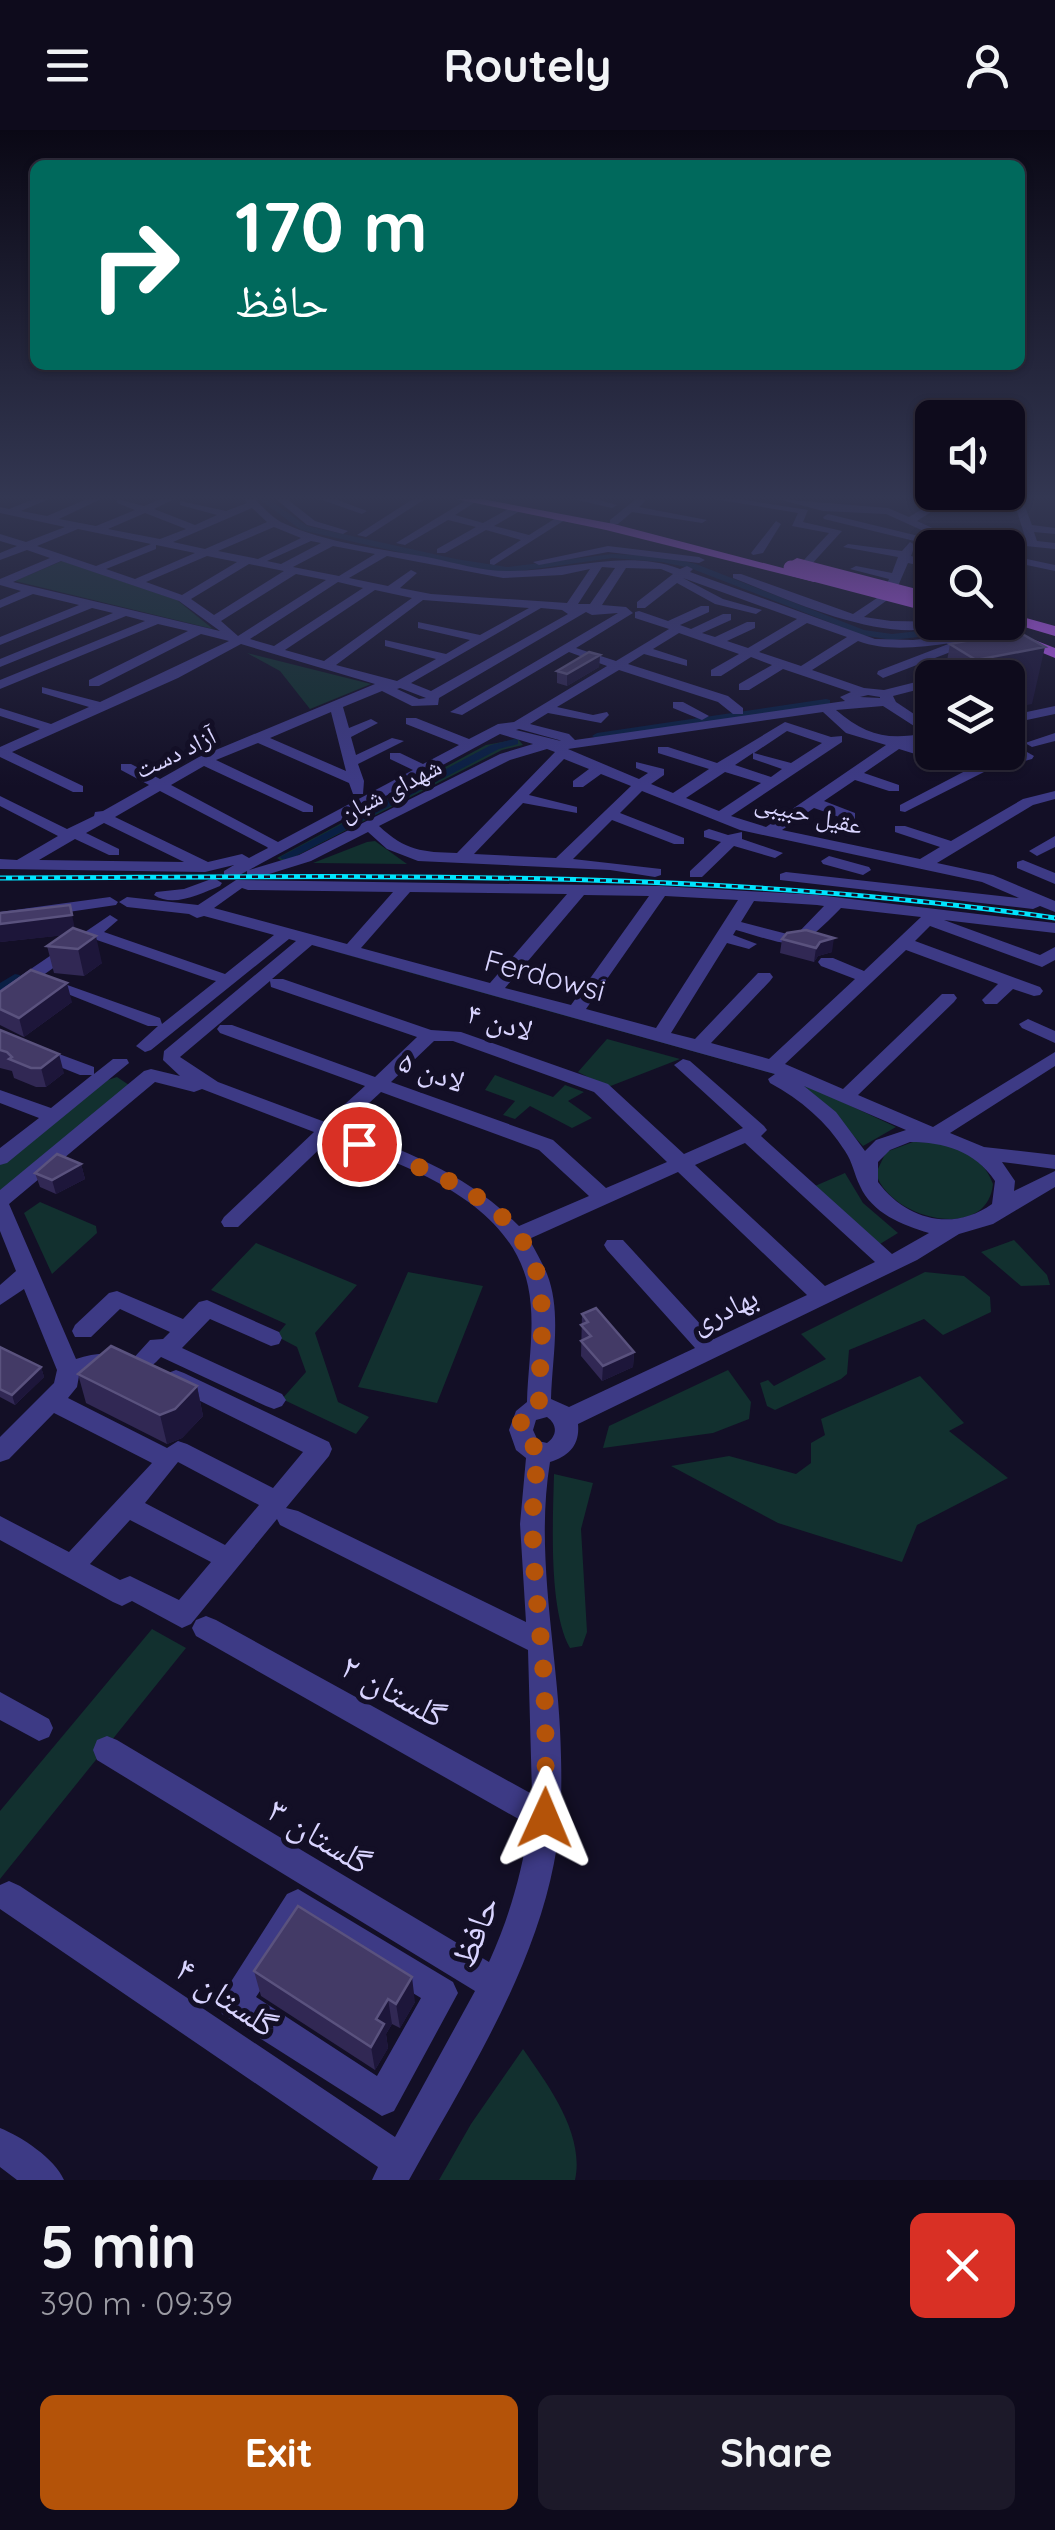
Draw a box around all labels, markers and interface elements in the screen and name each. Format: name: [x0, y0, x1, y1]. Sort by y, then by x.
text: Routely: [444, 37, 611, 93]
icon: menu: [40, 38, 95, 93]
icon: person: [960, 38, 1015, 93]
text: 170 m: [235, 182, 428, 270]
icon: right: [70, 200, 200, 330]
text: حافظ: [235, 272, 329, 328]
map controls: [915, 400, 1025, 770]
button: sound: [915, 400, 1025, 510]
button: search: [915, 530, 1025, 640]
button: layers: [915, 660, 1025, 770]
street label: آزاد دست: [130, 719, 221, 785]
street label: شهدای شبان: [334, 750, 447, 829]
street label: عقیل حبیبی: [752, 786, 866, 841]
street label: Ferdowsi: [480, 941, 610, 1009]
street label: لادن ۴: [462, 993, 538, 1049]
street label: لادن ۵: [394, 1042, 470, 1100]
pin: [317, 1102, 402, 1187]
icon: arrive: [332, 1117, 387, 1172]
street label: بهادری: [684, 1277, 764, 1341]
street label: گلستان ۲: [334, 1643, 454, 1737]
position arrow: [493, 1766, 597, 1870]
street label: گلستان ۳: [260, 1787, 380, 1883]
street label: حافظ: [440, 1889, 508, 1973]
street label: گلستان ۴: [168, 1946, 286, 2046]
text: 5 min: [40, 2208, 197, 2283]
button: close: [910, 2213, 1015, 2318]
text: 390 m · 09:39: [40, 2283, 233, 2323]
button: Exit: [40, 2395, 518, 2510]
button: Share: [538, 2395, 1015, 2510]

